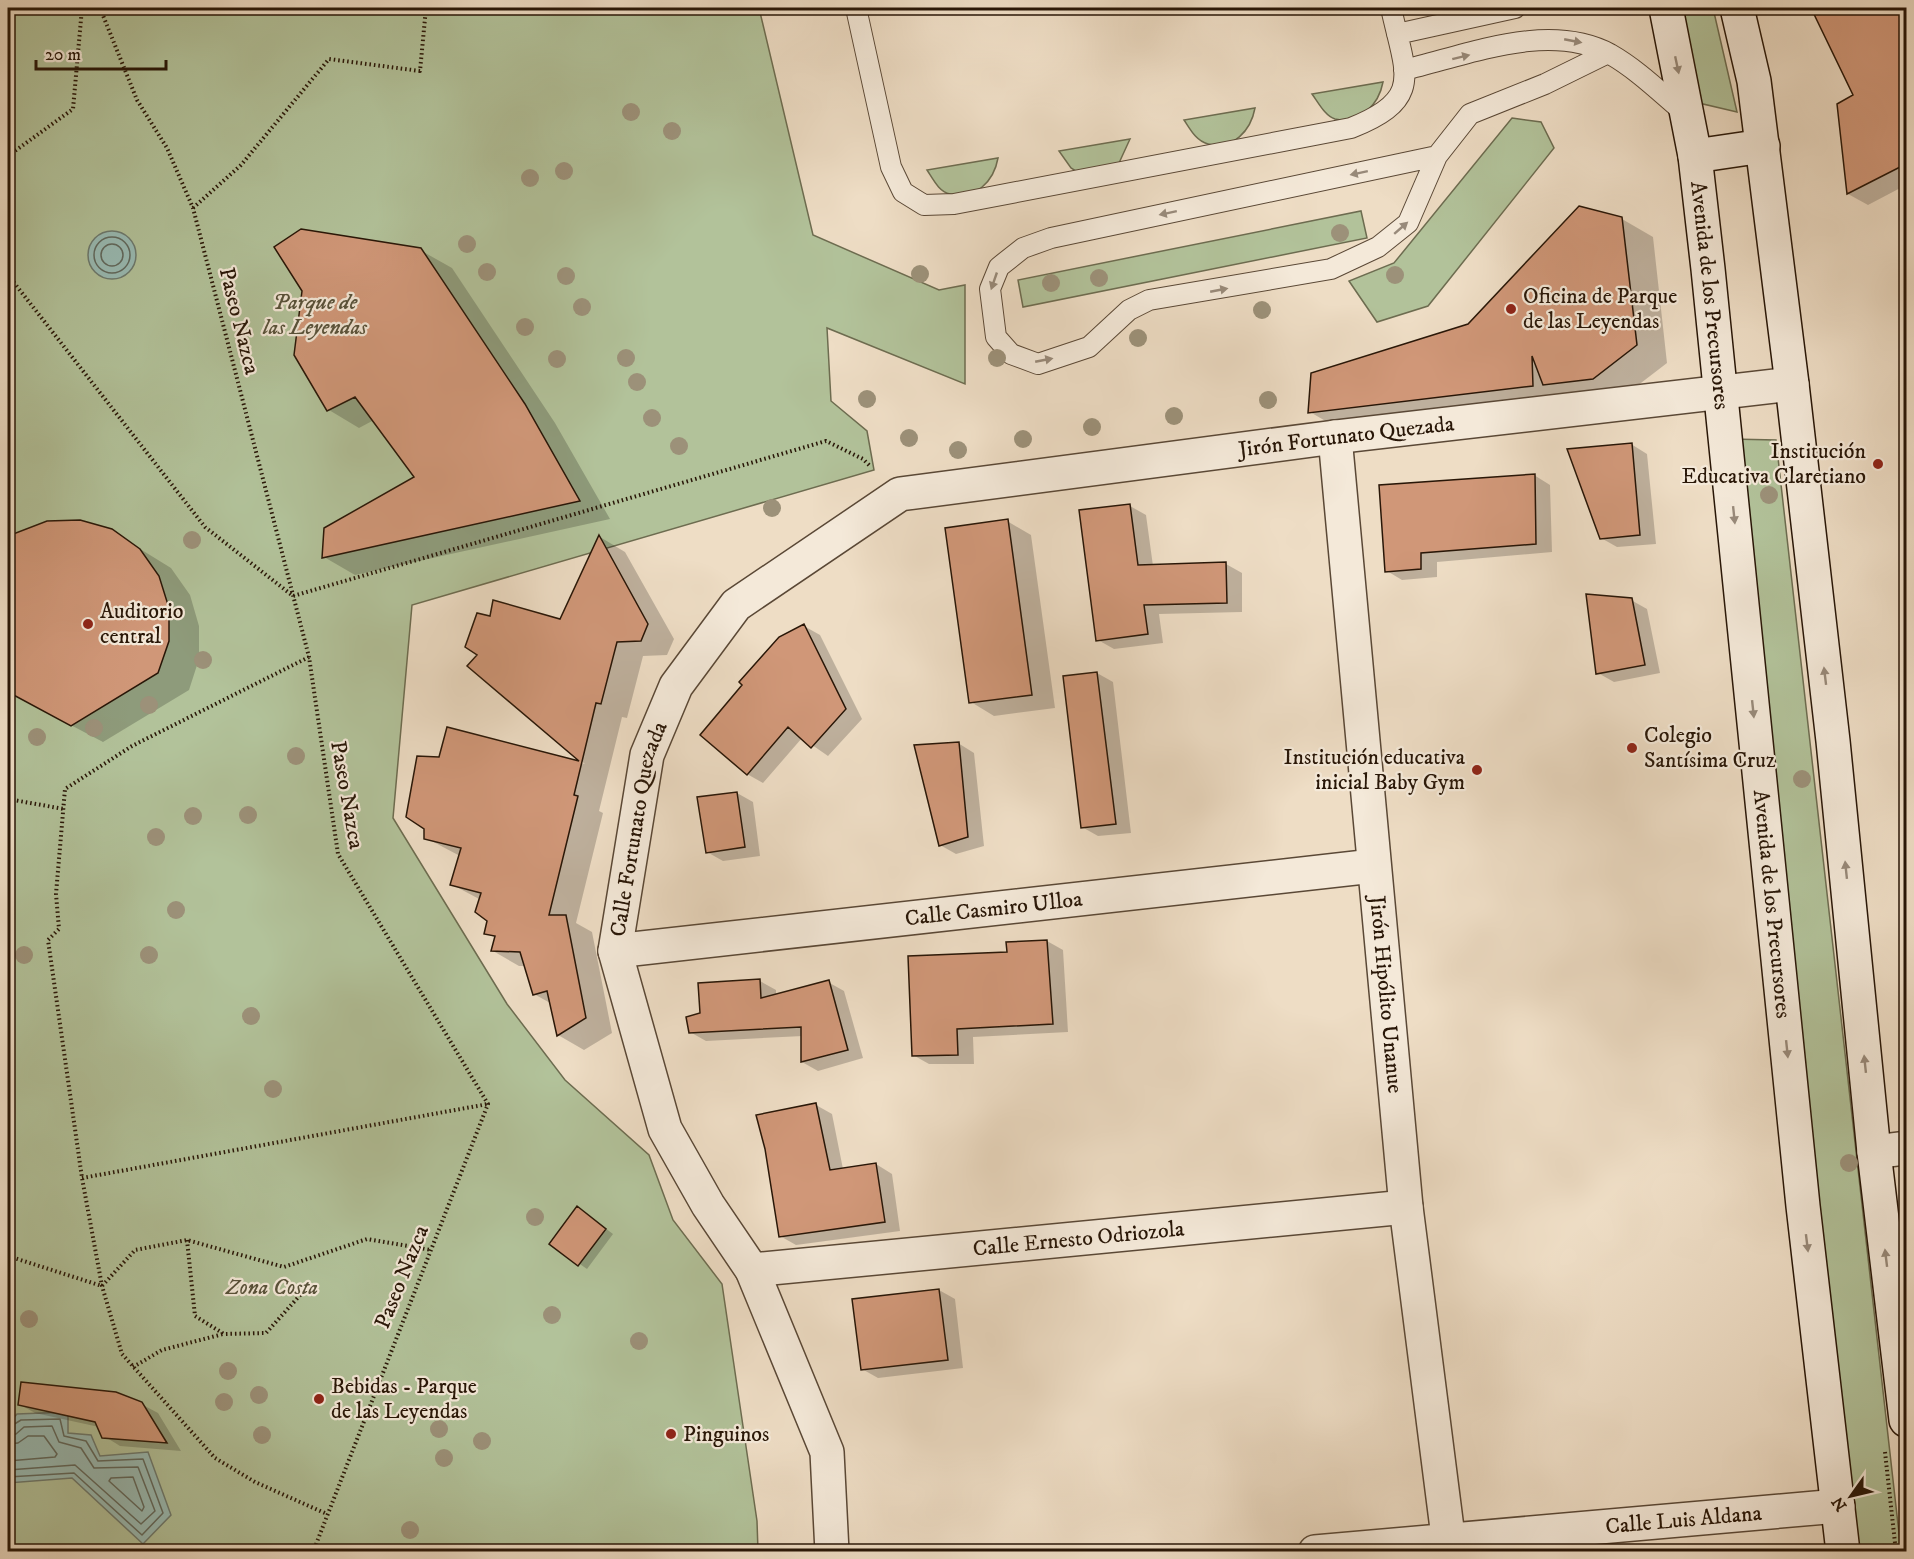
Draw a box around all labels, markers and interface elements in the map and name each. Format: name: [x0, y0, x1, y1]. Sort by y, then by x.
scale bar: [36, 33, 166, 71]
one-way arrow: [1564, 37, 1583, 46]
text: 20 m: [45, 44, 81, 66]
one-way arrow: [1452, 51, 1470, 61]
one-way arrow: [1673, 56, 1682, 75]
one-way arrow: [1350, 168, 1368, 178]
street label: Avenida de los Precursores: [1684, 180, 1736, 411]
one-way arrow: [1158, 209, 1177, 218]
one-way arrow: [1393, 221, 1408, 235]
street label: Paseo Nazca: [213, 265, 265, 378]
one-way arrow: [989, 272, 998, 290]
place label: Oficina de Parque de las Leyendas: [1523, 283, 1677, 335]
one-way arrow: [1210, 285, 1229, 294]
park label: Parque de las Leyendas: [262, 289, 368, 341]
marker: Oficina de Parque de las Leyendas: [1504, 302, 1518, 316]
one-way arrow: [1035, 355, 1054, 364]
street label: Jirón Fortunato Quezada: [1235, 410, 1456, 463]
place label: Institución Educativa Claretiano: [1681, 438, 1866, 490]
marker: Institución Educativa Claretiano: [1871, 457, 1885, 471]
one-way arrow: [1729, 506, 1739, 525]
place label: Auditorio central: [100, 598, 183, 650]
marker: Auditorio central: [81, 617, 95, 631]
one-way arrow: [1821, 666, 1830, 685]
one-way arrow: [1748, 700, 1758, 719]
street label: Calle Fortunato Quezada: [604, 717, 673, 938]
place label: Colegio Santísima Cruz: [1644, 722, 1776, 774]
street label: Paseo Nazca: [324, 739, 370, 852]
marker: Colegio Santísima Cruz: [1625, 741, 1639, 755]
place label: Institución educativa inicial Baby Gym: [1283, 744, 1466, 796]
marker: Institución educativa inicial Baby Gym: [1470, 763, 1484, 777]
street label: Avenida de los Precursores: [1747, 789, 1797, 1020]
one-way arrow: [1841, 860, 1851, 879]
street label: Calle Casmiro Ulloa: [903, 885, 1084, 932]
street label: Jirón Hipólito Unanue: [1364, 893, 1409, 1095]
one-way arrow: [1782, 1040, 1792, 1059]
one-way arrow: [1860, 1054, 1870, 1073]
street label: Calle Ernesto Odriozola: [971, 1215, 1186, 1262]
street label: Paseo Nazca: [369, 1221, 435, 1333]
one-way arrow: [1802, 1234, 1812, 1253]
one-way arrow: [1882, 1248, 1891, 1267]
park label: Zona Costa: [225, 1274, 318, 1301]
place label: Bebidas - Parque de las Leyendas: [331, 1373, 477, 1425]
marker: Bebidas - Parque de las Leyendas: [312, 1392, 326, 1406]
place label: Pinguinos: [683, 1421, 769, 1448]
marker: Pinguinos: [664, 1427, 678, 1441]
north arrow: [1821, 1466, 1881, 1526]
text: N: [1827, 1493, 1851, 1515]
street label: Calle Luis Aldana: [1604, 1499, 1764, 1540]

